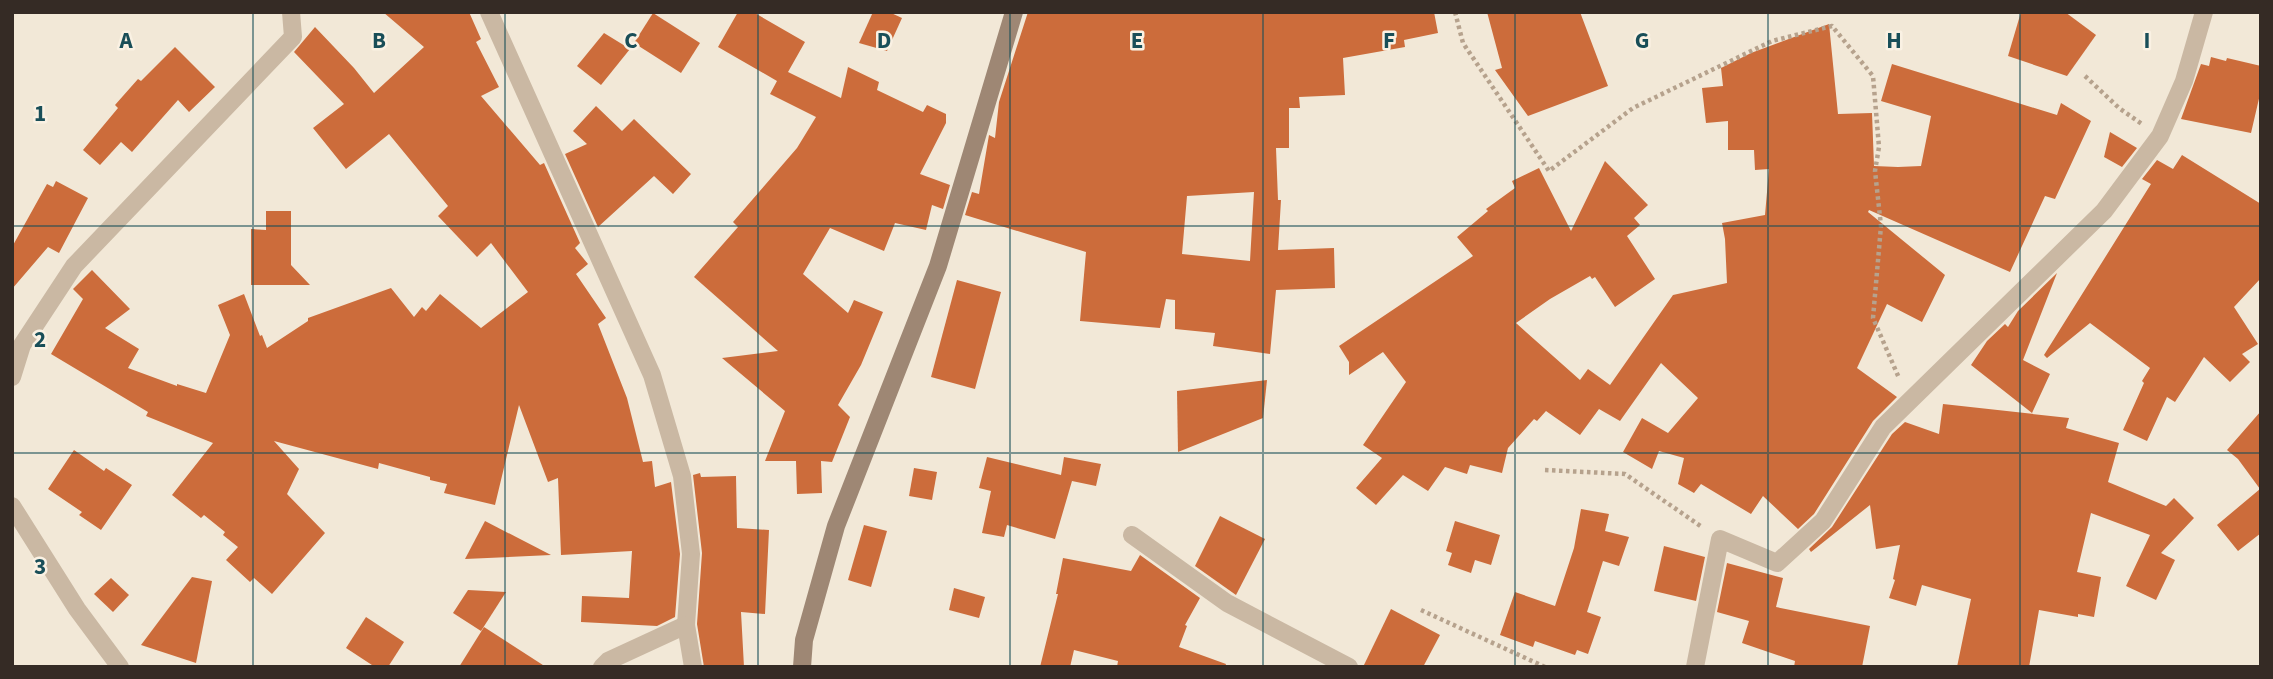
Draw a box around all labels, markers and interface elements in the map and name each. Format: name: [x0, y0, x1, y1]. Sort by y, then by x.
text: A: [118, 24, 133, 57]
text: B: [372, 24, 386, 57]
text: C: [624, 24, 638, 57]
text: D: [877, 24, 891, 57]
text: E: [1131, 24, 1143, 57]
text: F: [1383, 24, 1395, 57]
text: G: [1635, 24, 1649, 57]
text: H: [1886, 24, 1902, 57]
text: I: [2144, 24, 2150, 57]
text: 1: [34, 97, 46, 130]
text: 2: [34, 323, 46, 356]
text: 3: [34, 550, 46, 583]

